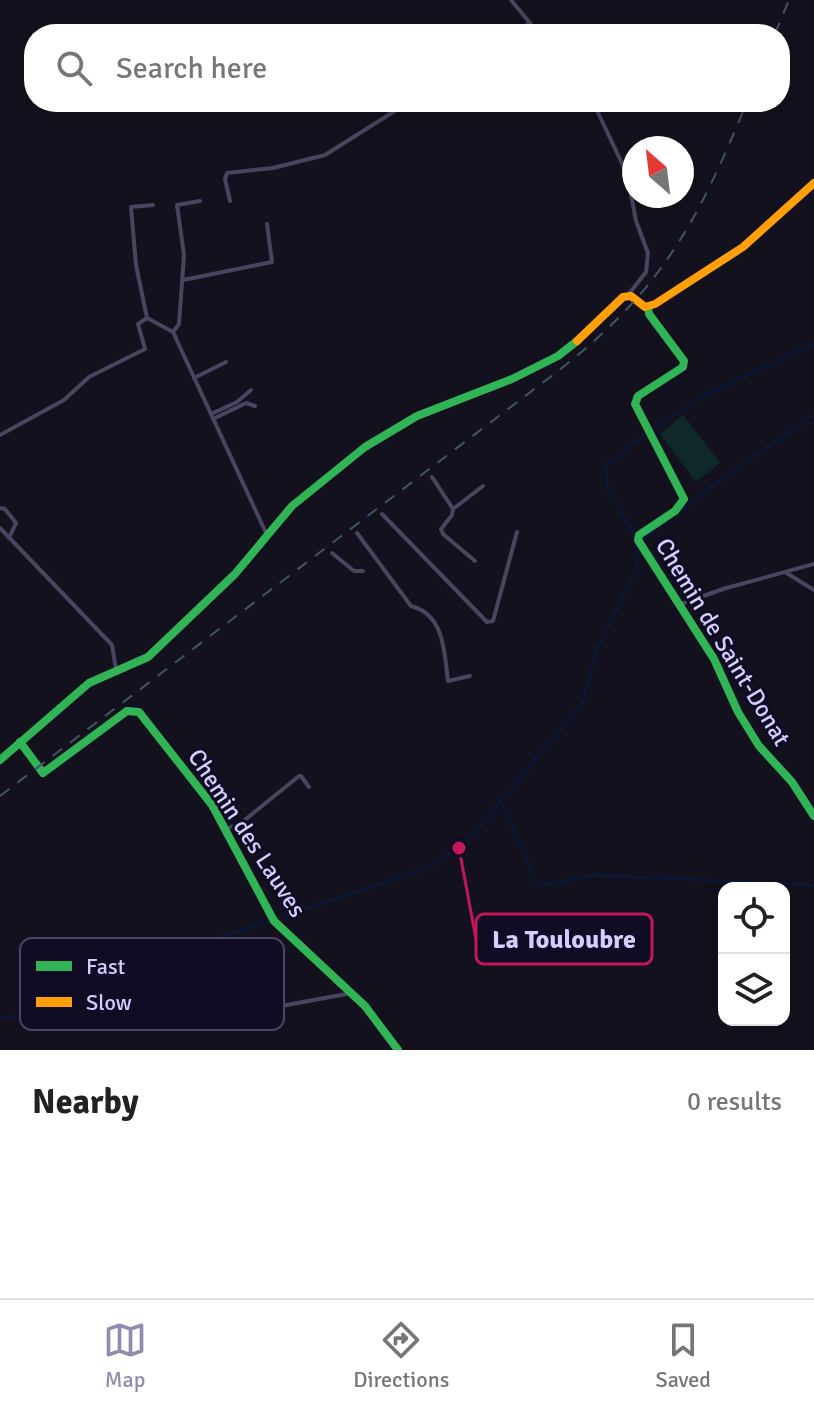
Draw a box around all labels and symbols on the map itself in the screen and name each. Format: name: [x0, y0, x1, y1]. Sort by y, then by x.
north arrow: [622, 136, 694, 208]
street label: Chemin de Saint-Donat: [649, 533, 797, 751]
street label: Chemin des Lauves: [181, 743, 313, 923]
callout: La Touloubre: [476, 914, 652, 964]
text: La Touloubre: [492, 924, 636, 956]
legend: [20, 938, 284, 1030]
text: Fast: [86, 953, 126, 980]
text: Slow: [86, 989, 132, 1016]

